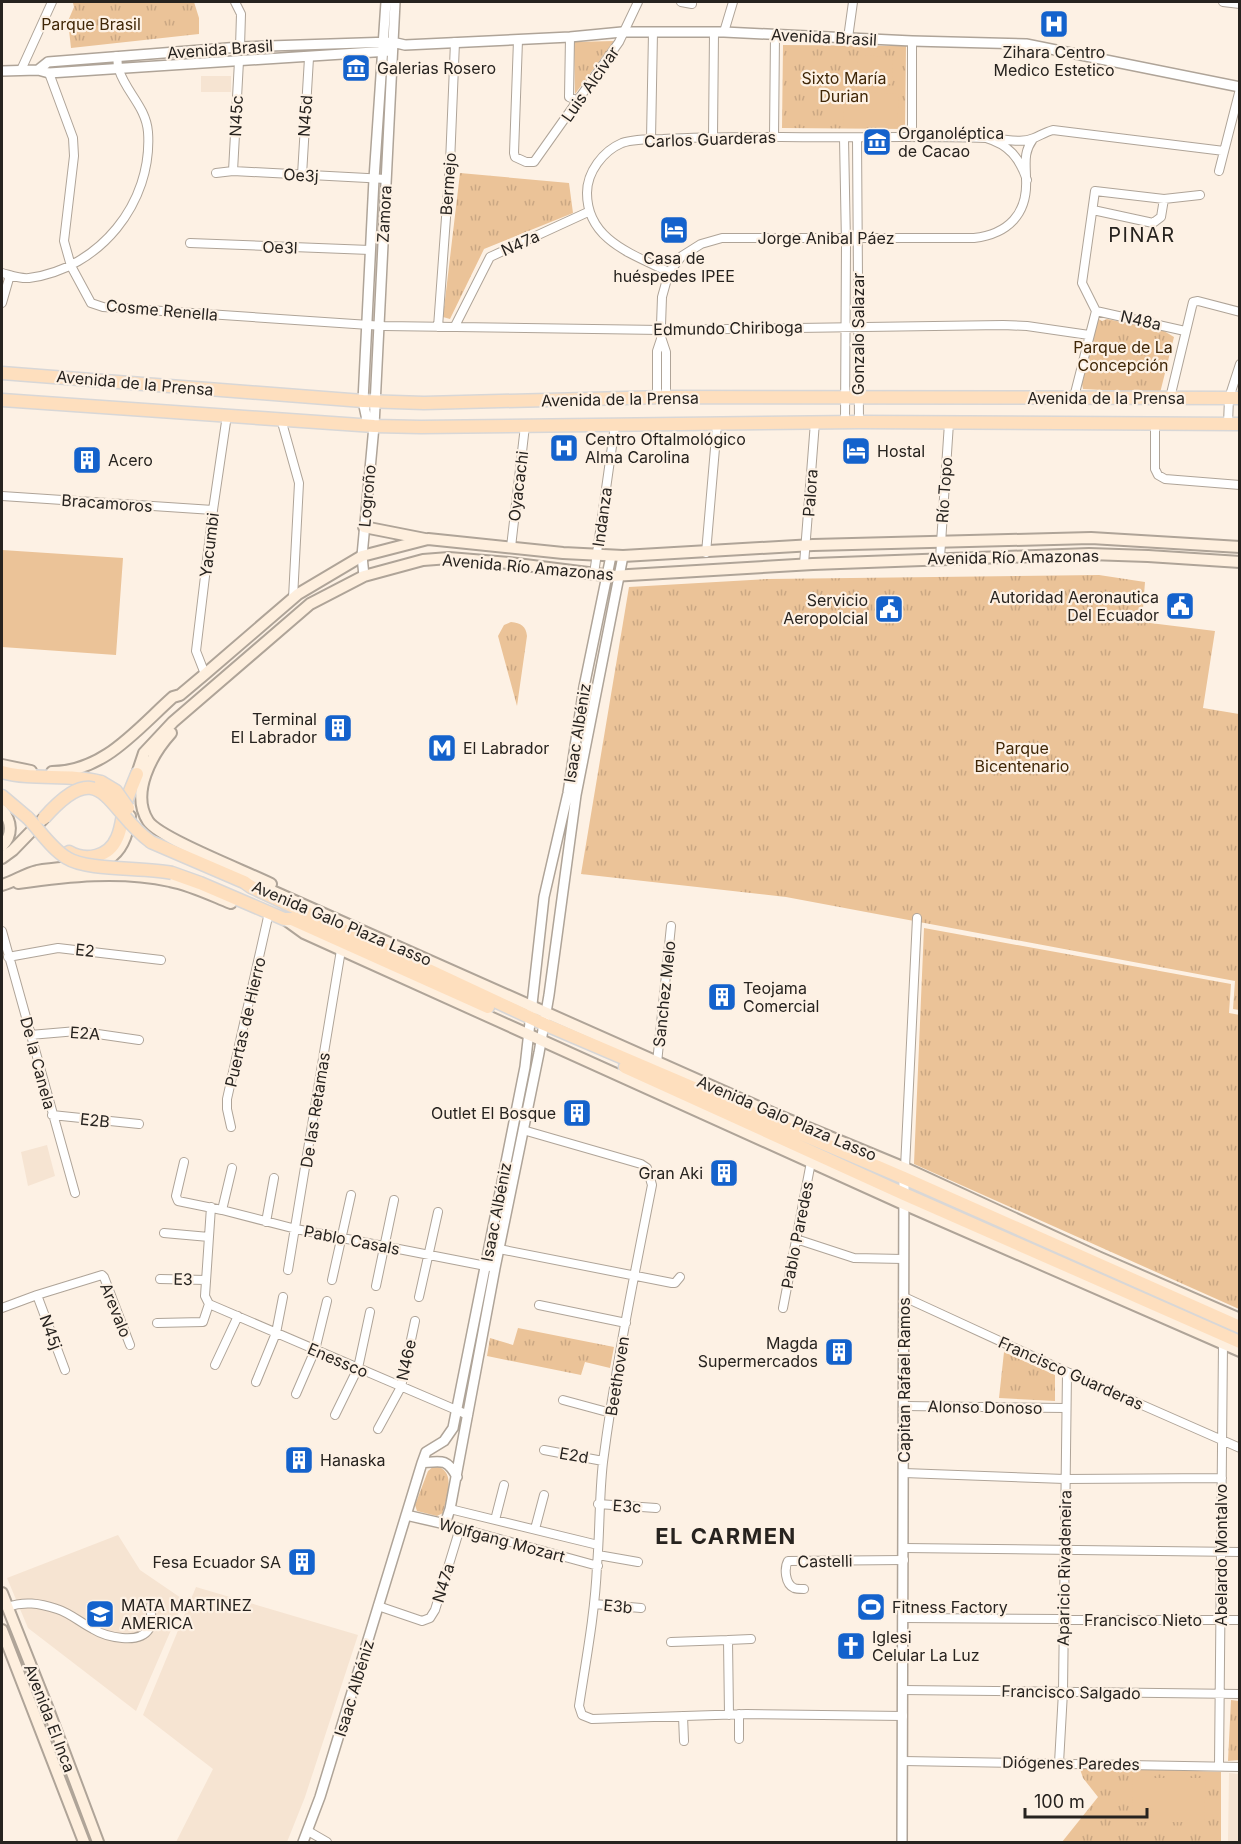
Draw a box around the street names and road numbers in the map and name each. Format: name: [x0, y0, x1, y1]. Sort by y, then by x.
street label: Avenida Brasil: [770, 24, 878, 50]
street label: Avenida Brasil: [166, 35, 274, 63]
street label: Luis Alcívar: [557, 43, 623, 125]
street label: N45d: [294, 94, 316, 138]
street label: N45c: [225, 95, 247, 137]
street label: Carlos Guarderas: [644, 127, 776, 151]
street label: Bermejo: [436, 152, 460, 216]
street label: Oe3j: [283, 164, 319, 186]
street label: Zamora: [373, 185, 395, 243]
street label: N47a: [498, 226, 542, 260]
street label: Jorge Anibal Páez: [758, 228, 894, 248]
street label: Oe3l: [262, 236, 298, 258]
street label: Gonzalo Salazar: [848, 273, 868, 395]
street label: Cosme Renella: [105, 295, 219, 325]
street label: N48a: [1119, 306, 1163, 334]
street label: Edmundo Chiriboga: [653, 317, 803, 339]
street label: Avenida de la Prensa: [56, 366, 214, 400]
street label: Avenida de la Prensa: [541, 388, 699, 410]
street label: Avenida de la Prensa: [1027, 388, 1185, 408]
street label: Oyacachi: [504, 450, 532, 522]
street label: Río Topo: [932, 456, 956, 524]
street label: Logroño: [354, 464, 380, 528]
street label: Palora: [798, 469, 822, 517]
street label: Indanza: [588, 486, 616, 548]
street label: Bracamoros: [61, 490, 153, 516]
street label: Yacumbi: [195, 512, 223, 578]
street label: Avenida Río Amazonas: [927, 546, 1099, 568]
street label: Avenida Río Amazonas: [441, 550, 615, 584]
street label: Isaac Albéniz: [559, 682, 595, 784]
street label: Avenida Galo Plaza Lasso: [249, 876, 435, 970]
street label: E2: [74, 939, 96, 961]
street label: Sanchez Melo: [648, 940, 680, 1048]
street label: Puertas de Hierro: [220, 955, 270, 1089]
street label: De la Canela: [16, 1015, 60, 1111]
street label: E2A: [69, 1022, 101, 1044]
street label: De las Retamas: [296, 1051, 334, 1169]
street label: Avenida Galo Plaza Lasso: [694, 1071, 880, 1165]
street label: E2B: [79, 1108, 111, 1132]
street label: Isaac Albéniz: [477, 1161, 515, 1263]
street label: Pablo Paredes: [777, 1180, 817, 1290]
street label: Pablo Casals: [302, 1221, 402, 1259]
street label: E3: [173, 1269, 193, 1289]
street label: Arevalo: [96, 1280, 136, 1340]
street label: Capitan Rafael Ramos: [894, 1297, 914, 1463]
street label: N45j: [35, 1312, 67, 1352]
street label: Francisco Guarderas: [995, 1332, 1147, 1414]
street label: Beethoven: [601, 1335, 633, 1417]
street label: Enessco: [305, 1338, 371, 1382]
street label: N46e: [392, 1338, 420, 1382]
street label: Alonso Donoso: [927, 1396, 1043, 1418]
street label: E2d: [558, 1443, 590, 1467]
street label: Abelardo Montalvo: [1211, 1484, 1231, 1626]
street label: Aparicio Rivadeneira: [1053, 1490, 1075, 1646]
street label: E3c: [612, 1495, 642, 1517]
street label: Wolfgang Mozart: [437, 1514, 567, 1566]
street label: Castelli: [797, 1551, 853, 1571]
street label: N47a: [428, 1561, 458, 1605]
street label: E3b: [603, 1595, 633, 1617]
street label: Francisco Nieto: [1084, 1610, 1202, 1630]
street label: Isaac Albéniz: [330, 1637, 378, 1739]
street label: Avenida El Inca: [20, 1661, 80, 1775]
street label: Francisco Salgado: [1001, 1681, 1141, 1703]
street label: Diógenes Paredes: [1002, 1752, 1140, 1774]

